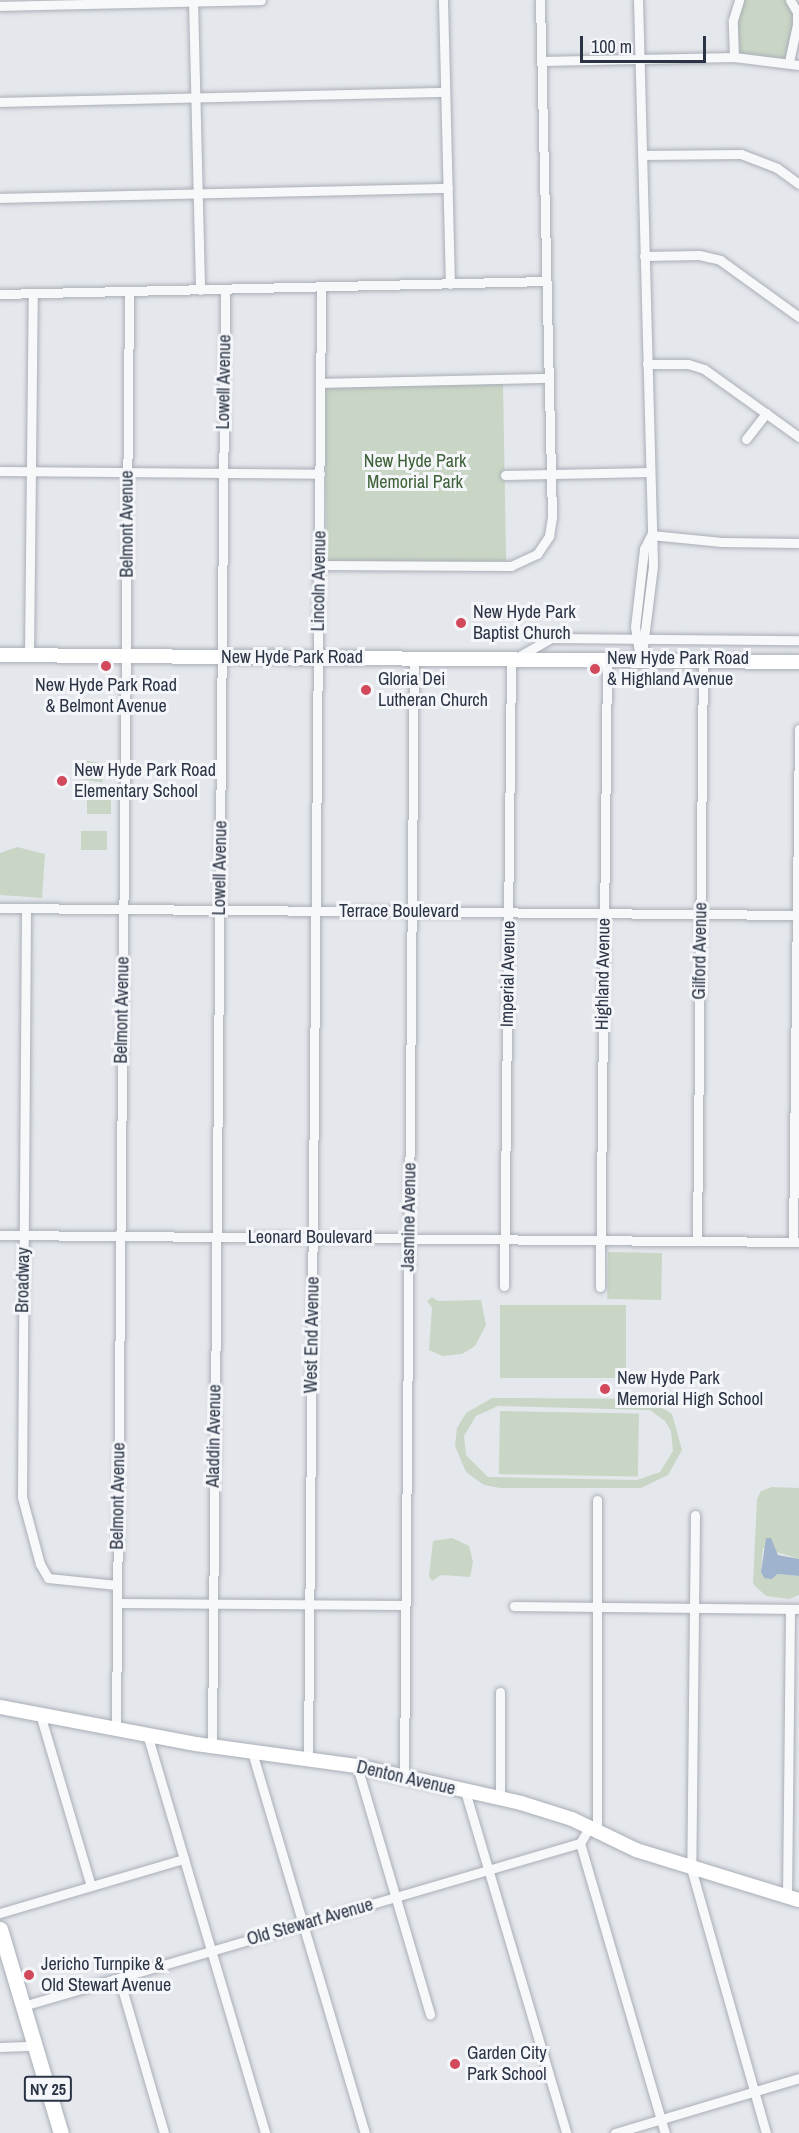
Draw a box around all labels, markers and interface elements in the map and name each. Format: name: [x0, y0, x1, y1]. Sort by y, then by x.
scale bar: [583, 24, 709, 62]
text: 100 m: [591, 34, 632, 59]
street label: Lowell Avenue: [212, 334, 236, 430]
park label: New Hyde Park Memorial Park: [364, 451, 466, 494]
street label: Belmont Avenue: [116, 470, 138, 578]
street label: Lincoln Avenue: [307, 530, 331, 632]
place label: New Hyde Park Baptist Church: [473, 602, 576, 644]
marker: New Hyde Park Baptist Church: [454, 616, 468, 630]
street label: New Hyde Park Road: [221, 646, 363, 668]
place label: New Hyde Park Road & Highland Avenue: [607, 648, 749, 690]
marker: New Hyde Park Road & Belmont Avenue: [99, 659, 113, 673]
marker: New Hyde Park Road & Highland Avenue: [588, 662, 602, 676]
place label: Gloria Dei Lutheran Church: [378, 669, 488, 712]
place label: New Hyde Park Road & Belmont Avenue: [35, 675, 177, 718]
marker: Gloria Dei Lutheran Church: [359, 683, 373, 697]
place label: New Hyde Park Road Elementary School: [74, 760, 216, 802]
marker: New Hyde Park Road Elementary School: [55, 774, 69, 788]
street label: Lowell Avenue: [208, 820, 232, 916]
street label: Terrace Boulevard: [339, 900, 459, 922]
street label: Gilford Avenue: [688, 902, 712, 1000]
street label: Highland Avenue: [591, 917, 615, 1031]
street label: Imperial Avenue: [496, 920, 520, 1028]
street label: Belmont Avenue: [110, 956, 134, 1064]
street label: Jasmine Avenue: [397, 1162, 421, 1272]
street label: Leonard Boulevard: [248, 1226, 372, 1248]
street label: Broadway: [12, 1247, 34, 1313]
street label: West End Avenue: [300, 1276, 324, 1394]
place label: New Hyde Park Memorial High School: [617, 1368, 763, 1410]
marker: New Hyde Park Memorial High School: [598, 1382, 612, 1396]
street label: Aladdin Avenue: [202, 1384, 226, 1488]
street label: Belmont Avenue: [106, 1442, 130, 1550]
street label: Denton Avenue: [354, 1756, 458, 1800]
street label: Old Stewart Avenue: [244, 1894, 376, 1950]
place label: Jericho Turnpike & Old Stewart Avenue: [41, 1954, 172, 1996]
marker: Jericho Turnpike & Old Stewart Avenue: [22, 1968, 36, 1982]
place label: Garden City Park School: [467, 2043, 547, 2086]
marker: Garden City Park School: [448, 2057, 462, 2071]
road number: NY 25: [22, 2076, 74, 2102]

